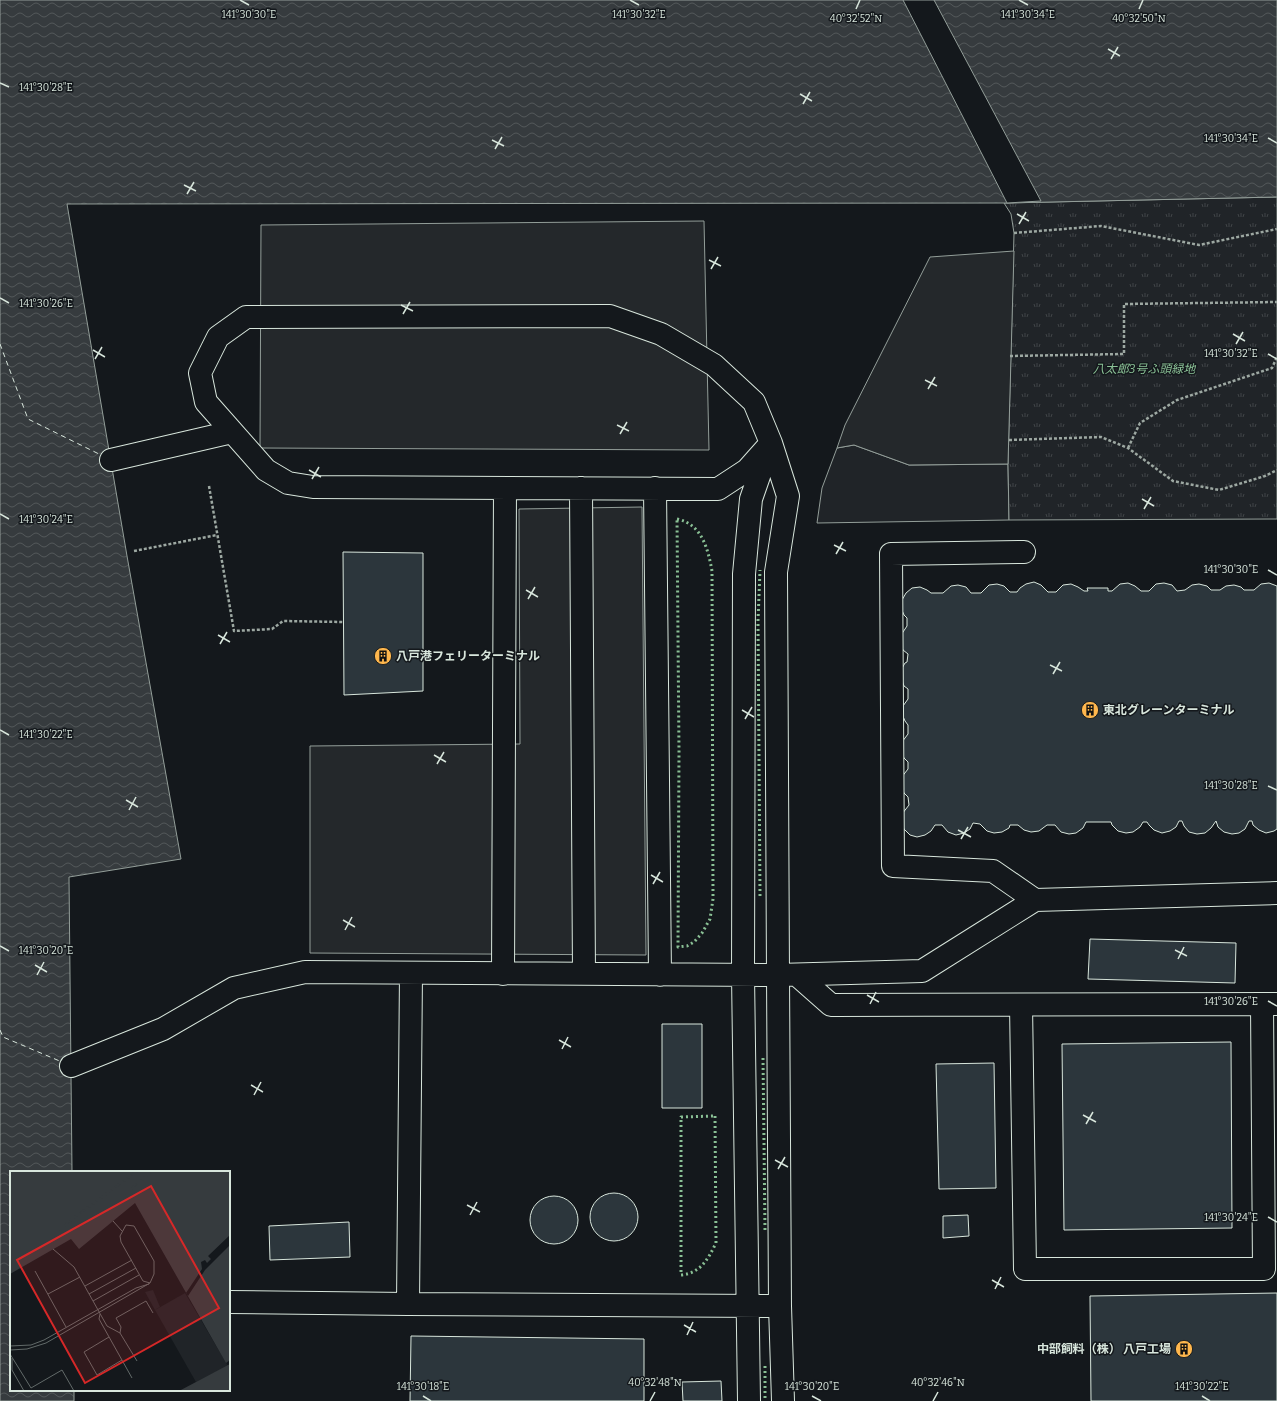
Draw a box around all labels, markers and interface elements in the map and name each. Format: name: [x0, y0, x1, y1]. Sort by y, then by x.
text: 141°30'30"E: [222, 9, 276, 21]
text: 141°30'32"E: [612, 9, 666, 21]
text: 141°30'34"E: [1001, 9, 1055, 21]
text: 40°32'52"N: [830, 13, 882, 25]
text: 40°32'50"N: [1112, 13, 1166, 25]
text: 141°30'28"E: [19, 82, 73, 94]
text: 141°30'34"E: [1204, 133, 1258, 145]
text: 141°30'26"E: [19, 298, 73, 310]
text: 141°30'32"E: [1204, 348, 1258, 360]
park label: 八太郎3号ふ頭緑地: [1093, 362, 1197, 376]
text: 141°30'24"E: [19, 514, 73, 526]
text: 141°30'30"E: [1204, 564, 1258, 576]
building icon: 八戸港フェリーターミナル: [373, 646, 393, 666]
place label: 八戸港フェリーターミナル: [396, 649, 540, 663]
building icon: 東北グレーンターミナル: [1080, 700, 1100, 720]
place label: 東北グレーンターミナル: [1103, 703, 1234, 717]
text: 141°30'22"E: [19, 729, 73, 741]
text: 141°30'28"E: [1204, 780, 1258, 792]
text: 141°30'20"E: [19, 945, 73, 957]
text: 141°30'26"E: [1204, 996, 1258, 1008]
inset map: [10, 1171, 230, 1391]
text: 141°30'24"E: [1204, 1212, 1258, 1224]
building icon: 中部飼料（株） 八戸工場: [1174, 1339, 1194, 1359]
place label: 中部飼料（株） 八戸工場: [1037, 1342, 1171, 1356]
text: 40°32'48"N: [628, 1377, 682, 1389]
text: 40°32'46"N: [911, 1377, 965, 1389]
text: 141°30'18"E: [397, 1381, 449, 1393]
text: 141°30'20"E: [785, 1381, 839, 1393]
text: 141°30'22"E: [1175, 1381, 1229, 1393]

